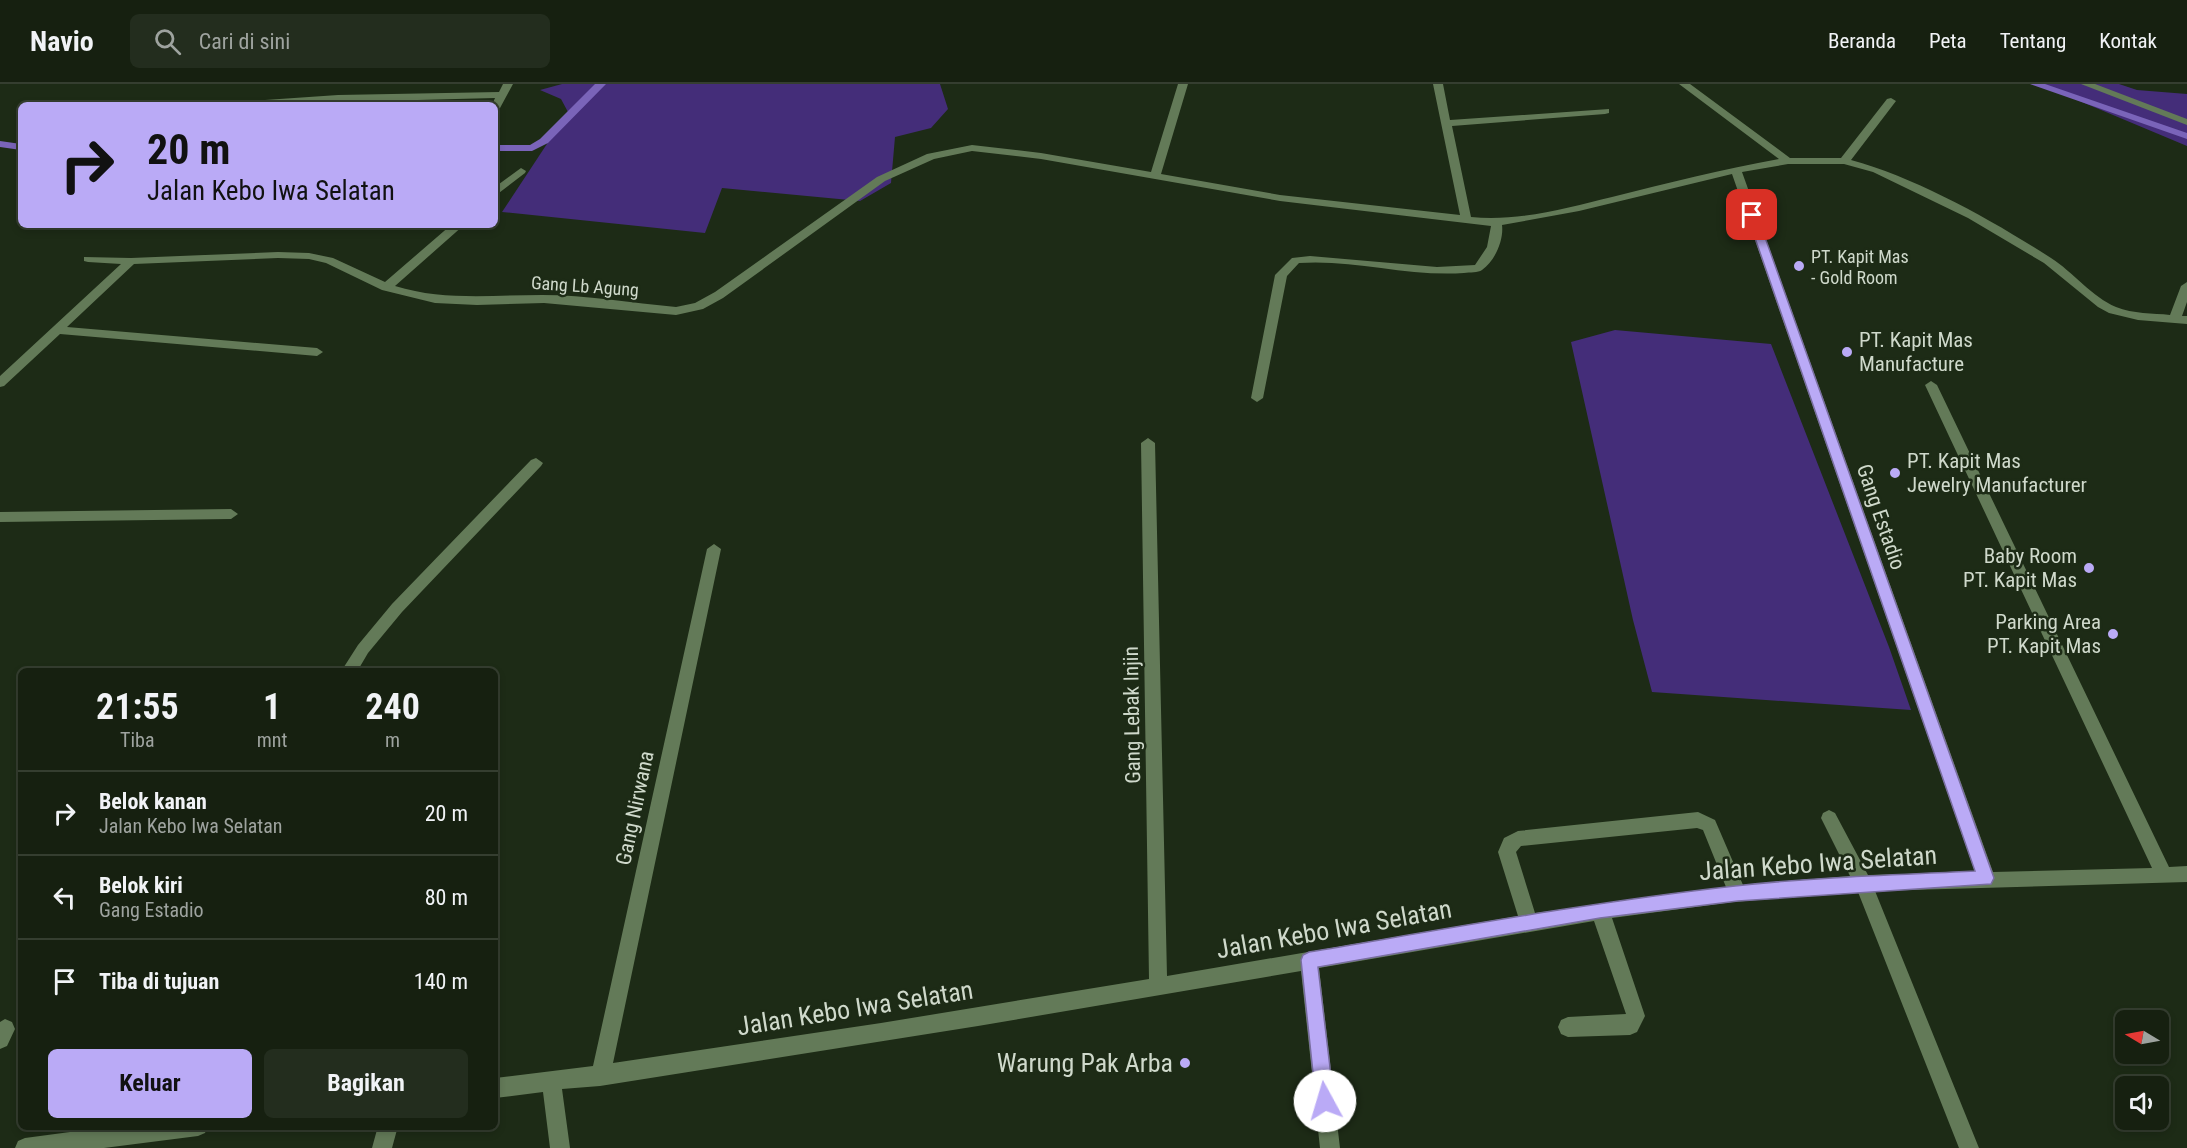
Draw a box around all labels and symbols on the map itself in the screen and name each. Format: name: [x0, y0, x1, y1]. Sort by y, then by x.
pin: [1726, 189, 1777, 240]
place label: PT. Kapit Mas - Gold Room: [1811, 246, 1909, 288]
marker: PT. Kapit Mas - Gold Room: [1792, 259, 1806, 273]
street label: Gang Lb Agung: [530, 272, 640, 300]
place label: PT. Kapit Mas Manufacture: [1859, 328, 1973, 376]
marker: PT. Kapit Mas Manufacture: [1840, 345, 1854, 359]
place label: PT. Kapit Mas Jewelry Manufacturer: [1907, 449, 2087, 497]
street label: Gang Estadio: [1852, 461, 1910, 573]
marker: PT. Kapit Mas Jewelry Manufacturer: [1888, 466, 1902, 480]
place label: Baby Room PT. Kapit Mas: [1963, 544, 2077, 592]
marker: Baby Room PT. Kapit Mas: [2082, 561, 2096, 575]
place label: Parking Area PT. Kapit Mas: [1987, 610, 2101, 658]
marker: Parking Area PT. Kapit Mas: [2106, 627, 2120, 641]
street label: Gang Lebak Injin: [1119, 646, 1145, 784]
street label: Gang Nirwana: [611, 749, 659, 867]
street label: Jalan Kebo Iwa Selatan: [1698, 840, 1938, 886]
street label: Jalan Kebo Iwa Selatan: [1214, 894, 1454, 964]
street label: Jalan Kebo Iwa Selatan: [735, 975, 975, 1041]
north arrow: [2115, 1010, 2169, 1064]
place label: Warung Pak Arba: [997, 1048, 1173, 1078]
marker: Warung Pak Arba: [1178, 1056, 1192, 1070]
position arrow: [1293, 1069, 1357, 1133]

